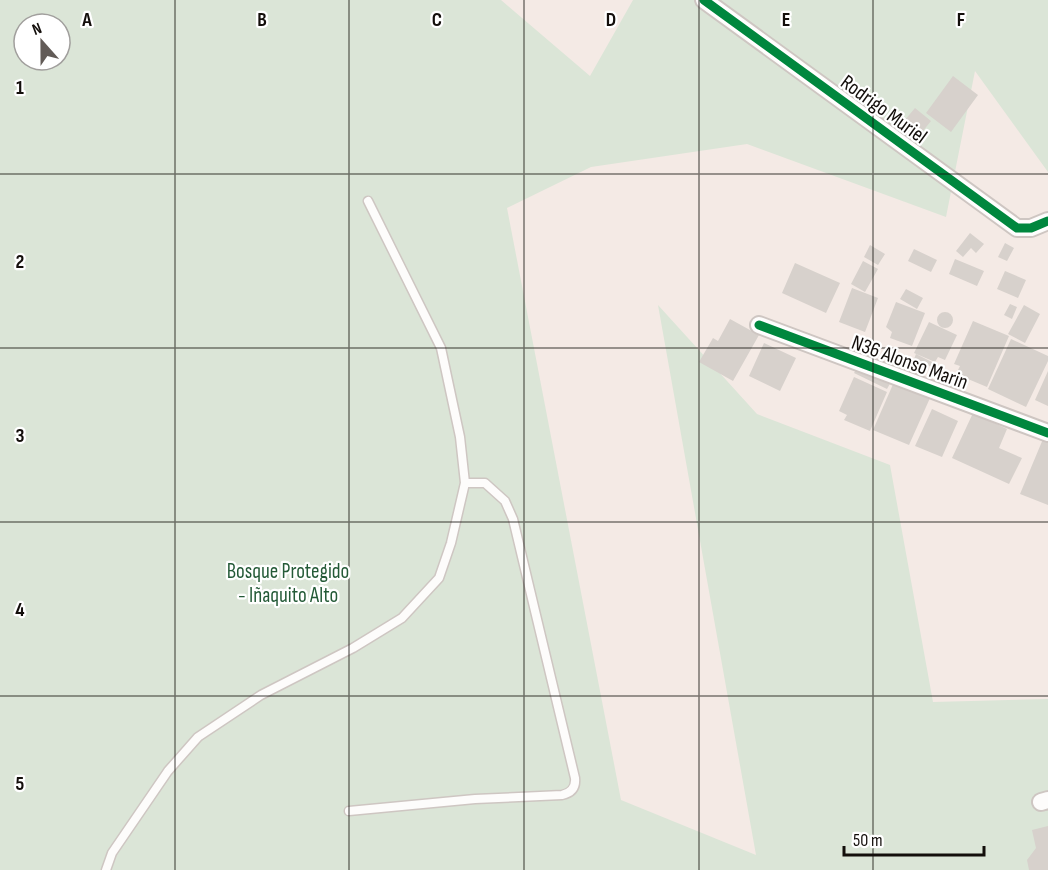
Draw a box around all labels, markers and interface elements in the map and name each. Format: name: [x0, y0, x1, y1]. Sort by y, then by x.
text: A: [81, 8, 92, 32]
text: B: [257, 8, 267, 32]
text: C: [432, 8, 442, 32]
text: D: [606, 8, 616, 32]
text: E: [782, 8, 790, 32]
text: F: [957, 8, 965, 32]
north arrow: [12, 12, 72, 72]
text: N: [30, 19, 45, 40]
street label: Rodrigo Muriel: [836, 70, 932, 149]
text: 1: [16, 76, 24, 100]
text: 2: [16, 250, 24, 274]
street label: N36 Alonso Marin: [848, 330, 971, 395]
text: 3: [16, 424, 25, 448]
park label: Bosque Protegido - Iñaquito Alto: [227, 559, 349, 608]
text: 4: [15, 598, 25, 622]
text: 5: [16, 772, 25, 796]
scale bar: [844, 819, 984, 857]
text: 50 m: [853, 830, 883, 851]

